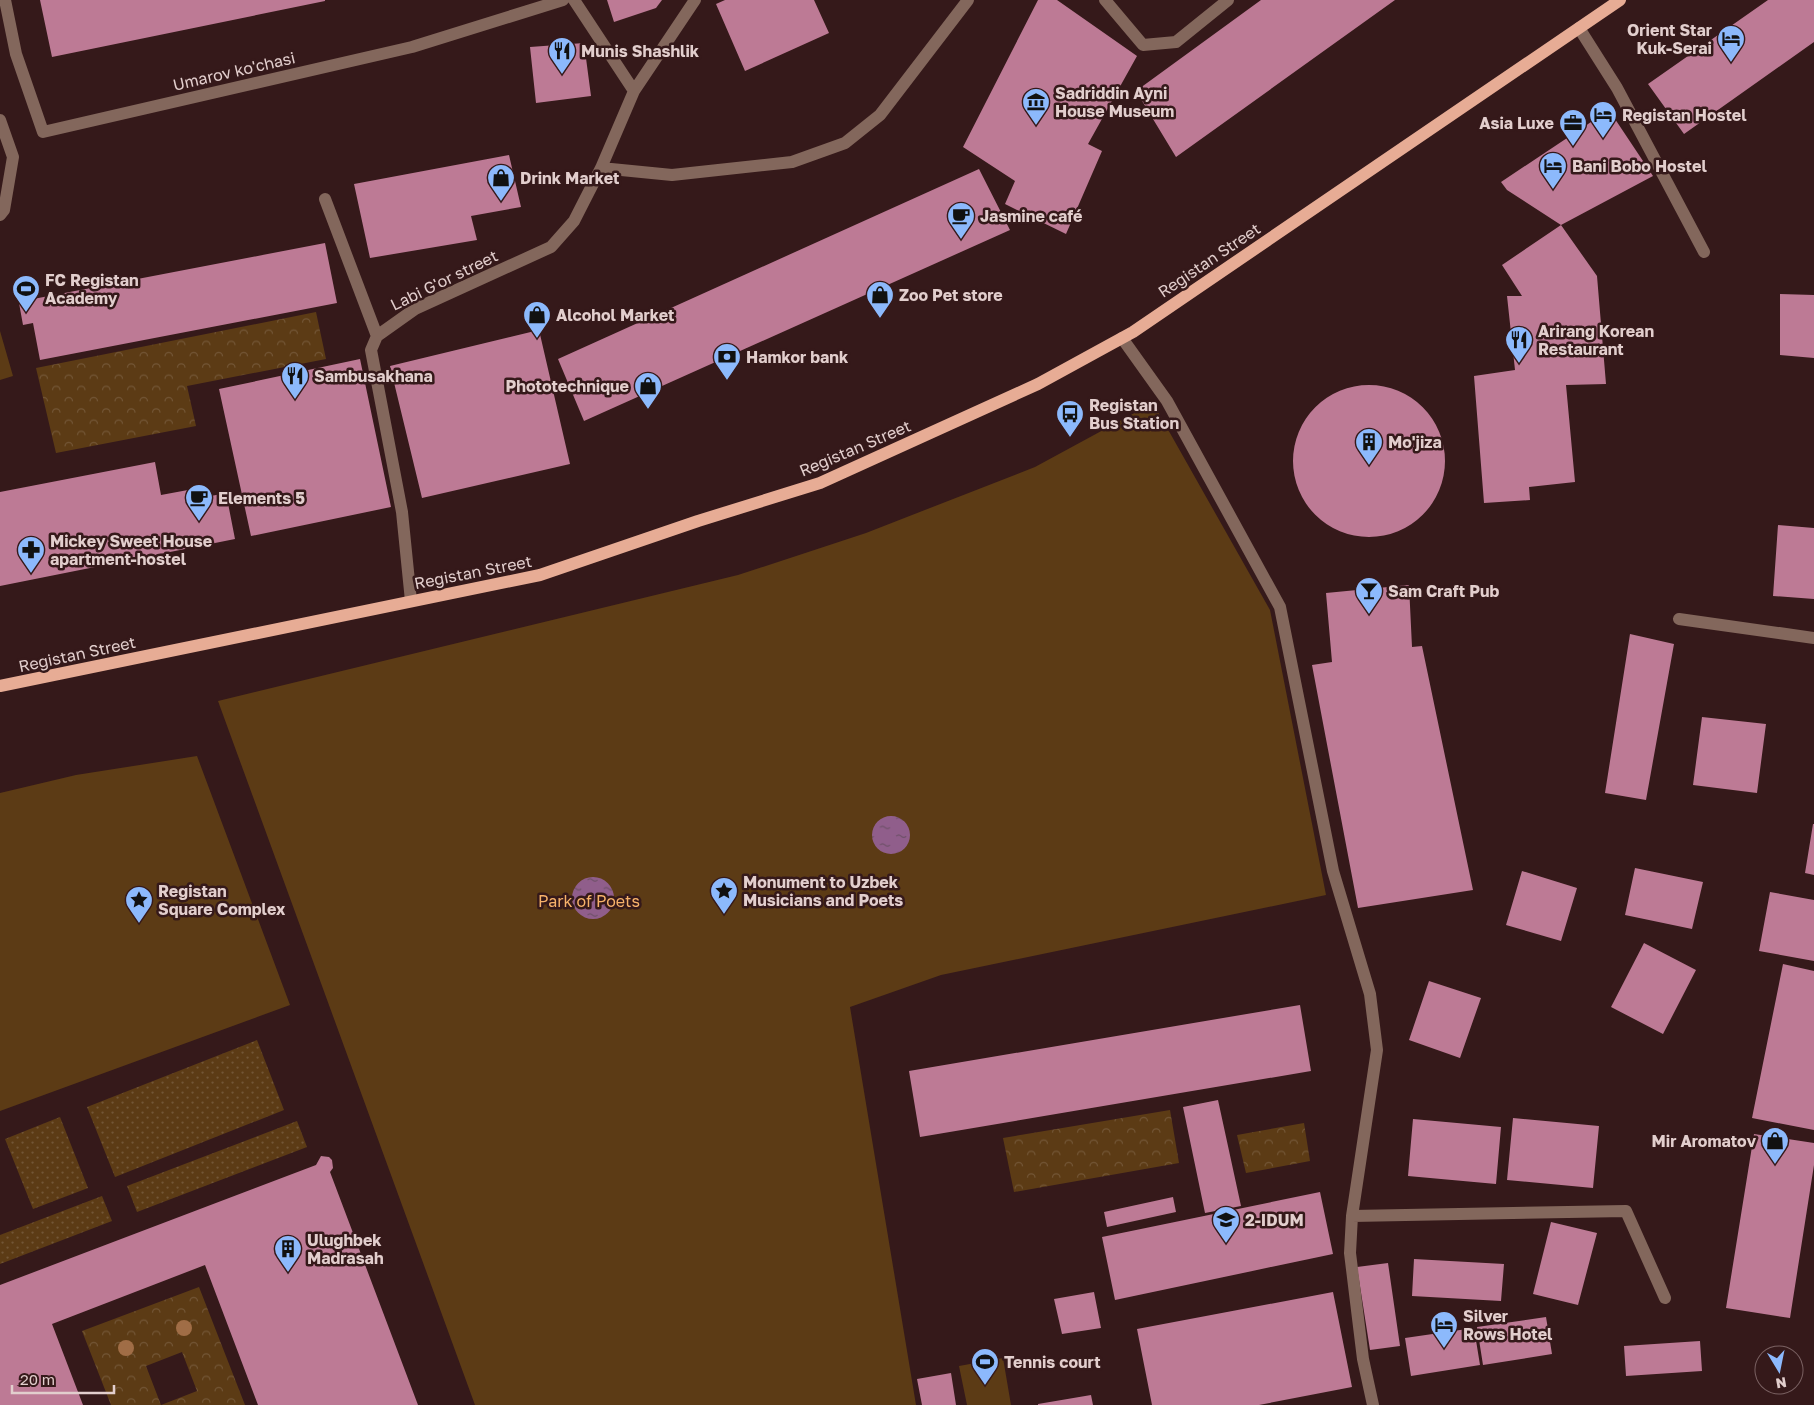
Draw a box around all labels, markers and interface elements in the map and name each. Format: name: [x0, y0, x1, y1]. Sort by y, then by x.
place label: Orient Star Kuk-Serai: [1627, 20, 1712, 58]
hotel icon: Orient Star Kuk-Serai: [1716, 24, 1746, 63]
restaurant icon: Munis Shashlik: [547, 36, 577, 75]
place label: Munis Shashlik: [581, 41, 700, 61]
street label: Umarov ko'chasi: [171, 47, 297, 95]
place label: Sadriddin Ayni House Museum: [1055, 83, 1174, 121]
museum icon: Sadriddin Ayni House Museum: [1021, 87, 1051, 126]
hotel icon: Registan Hostel: [1588, 100, 1618, 139]
place label: Registan Hostel: [1622, 105, 1747, 125]
office icon: Asia Luxe: [1558, 108, 1588, 147]
place label: Asia Luxe: [1479, 113, 1554, 133]
hotel icon: Bani Bobo Hostel: [1538, 151, 1568, 190]
place label: Bani Bobo Hostel: [1572, 156, 1707, 176]
shop icon: Drink Market: [486, 163, 516, 202]
place label: Drink Market: [520, 168, 620, 188]
cafe icon: Jasmine café: [946, 201, 976, 240]
place label: Jasmine café: [980, 206, 1083, 226]
street label: Registan Street: [1154, 218, 1264, 302]
street label: Labi G'or street: [387, 245, 501, 315]
place label: FC Registan Academy: [45, 270, 139, 308]
sports icon: FC Registan Academy: [11, 274, 41, 313]
shop icon: Zoo Pet store: [865, 280, 895, 319]
place label: Zoo Pet store: [899, 285, 1003, 305]
shop icon: Alcohol Market: [522, 300, 552, 339]
place label: Alcohol Market: [556, 305, 674, 325]
place label: Arirang Korean Restaurant: [1538, 321, 1654, 359]
restaurant icon: Arirang Korean Restaurant: [1504, 325, 1534, 364]
bank icon: Hamkor bank: [712, 342, 742, 381]
place label: Hamkor bank: [746, 347, 849, 367]
restaurant icon: Sambusakhana: [280, 361, 310, 400]
place label: Sambusakhana: [314, 366, 433, 386]
shop icon: Phototechnique: [633, 371, 663, 410]
place label: Phototechnique: [506, 376, 629, 396]
place label: Registan Bus Station: [1089, 395, 1179, 433]
bus stop icon: Registan Bus Station: [1055, 399, 1085, 438]
street label: Registan Street: [796, 415, 914, 481]
building icon: Mo'jiza: [1354, 427, 1384, 466]
place label: Mo'jiza: [1388, 432, 1442, 452]
cafe icon: Elements 5: [184, 483, 214, 522]
place label: Elements 5: [218, 488, 305, 508]
place label: Mickey Sweet House apartment-hostel: [50, 531, 212, 569]
pharmacy icon: Mickey Sweet House apartment-hostel: [16, 535, 46, 574]
street label: Registan Street: [413, 551, 533, 593]
bar icon: Sam Craft Pub: [1354, 576, 1384, 615]
place label: Sam Craft Pub: [1388, 581, 1499, 601]
street label: Registan Street: [17, 632, 137, 676]
place label: Monument to Uzbek Musicians and Poets: [743, 872, 903, 910]
place icon: Monument to Uzbek Musicians and Poets: [709, 876, 739, 915]
place label: Registan Square Complex: [158, 881, 286, 919]
place icon: Registan Square Complex: [124, 885, 154, 924]
park label: Park of Poets: [538, 891, 640, 911]
shop icon: Mir Aromatov: [1760, 1126, 1790, 1165]
place label: Mir Aromatov: [1652, 1131, 1756, 1151]
school or university icon: 2-IDUM: [1211, 1205, 1241, 1244]
place label: 2-IDUM: [1245, 1210, 1304, 1230]
place label: Ulughbek Madrasah: [307, 1230, 384, 1268]
building icon: Ulughbek Madrasah: [273, 1234, 303, 1273]
place label: Silver Rows Hotel: [1463, 1306, 1553, 1344]
hotel icon: Silver Rows Hotel: [1429, 1310, 1459, 1349]
north arrow: [1754, 1345, 1804, 1395]
sports icon: Tennis court: [970, 1347, 1000, 1386]
place label: Tennis court: [1004, 1352, 1101, 1372]
scale bar: [12, 1362, 115, 1394]
text: 20 m: [20, 1370, 55, 1388]
text: N: [1775, 1374, 1788, 1393]

